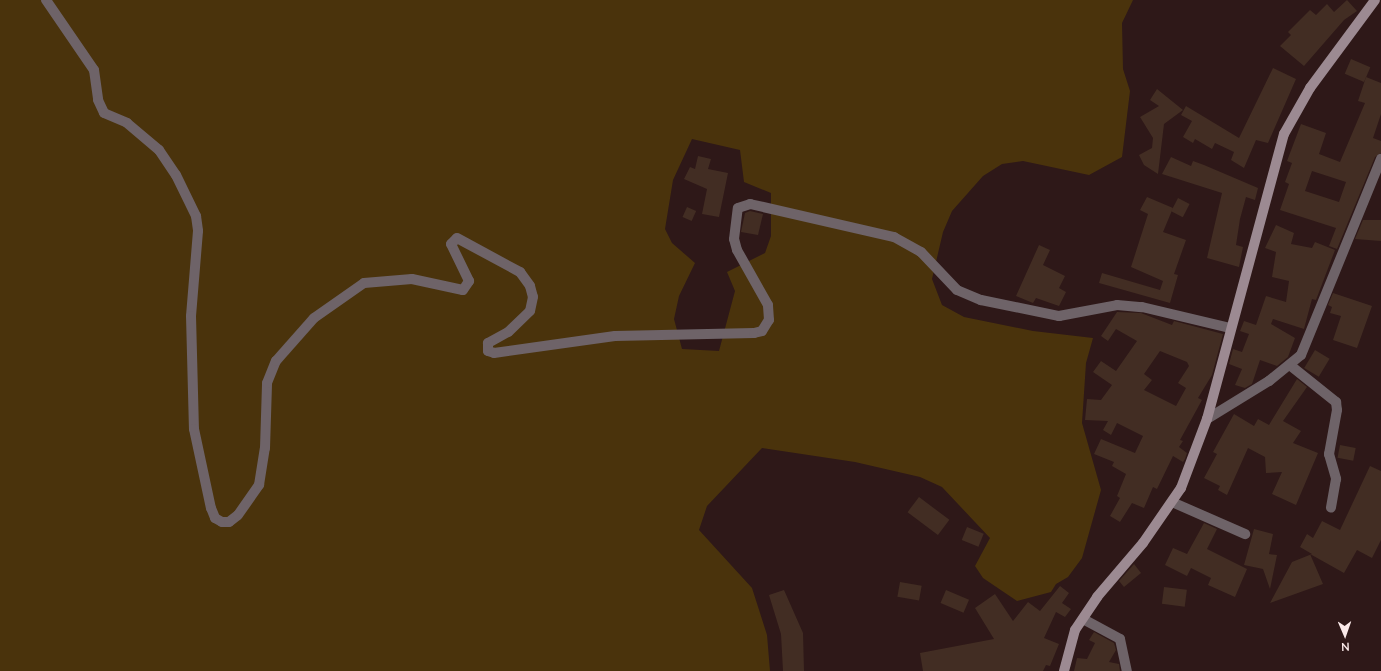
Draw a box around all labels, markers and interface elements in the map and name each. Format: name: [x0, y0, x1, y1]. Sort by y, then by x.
north arrow: [1325, 615, 1365, 655]
text: N: [1341, 641, 1350, 654]

